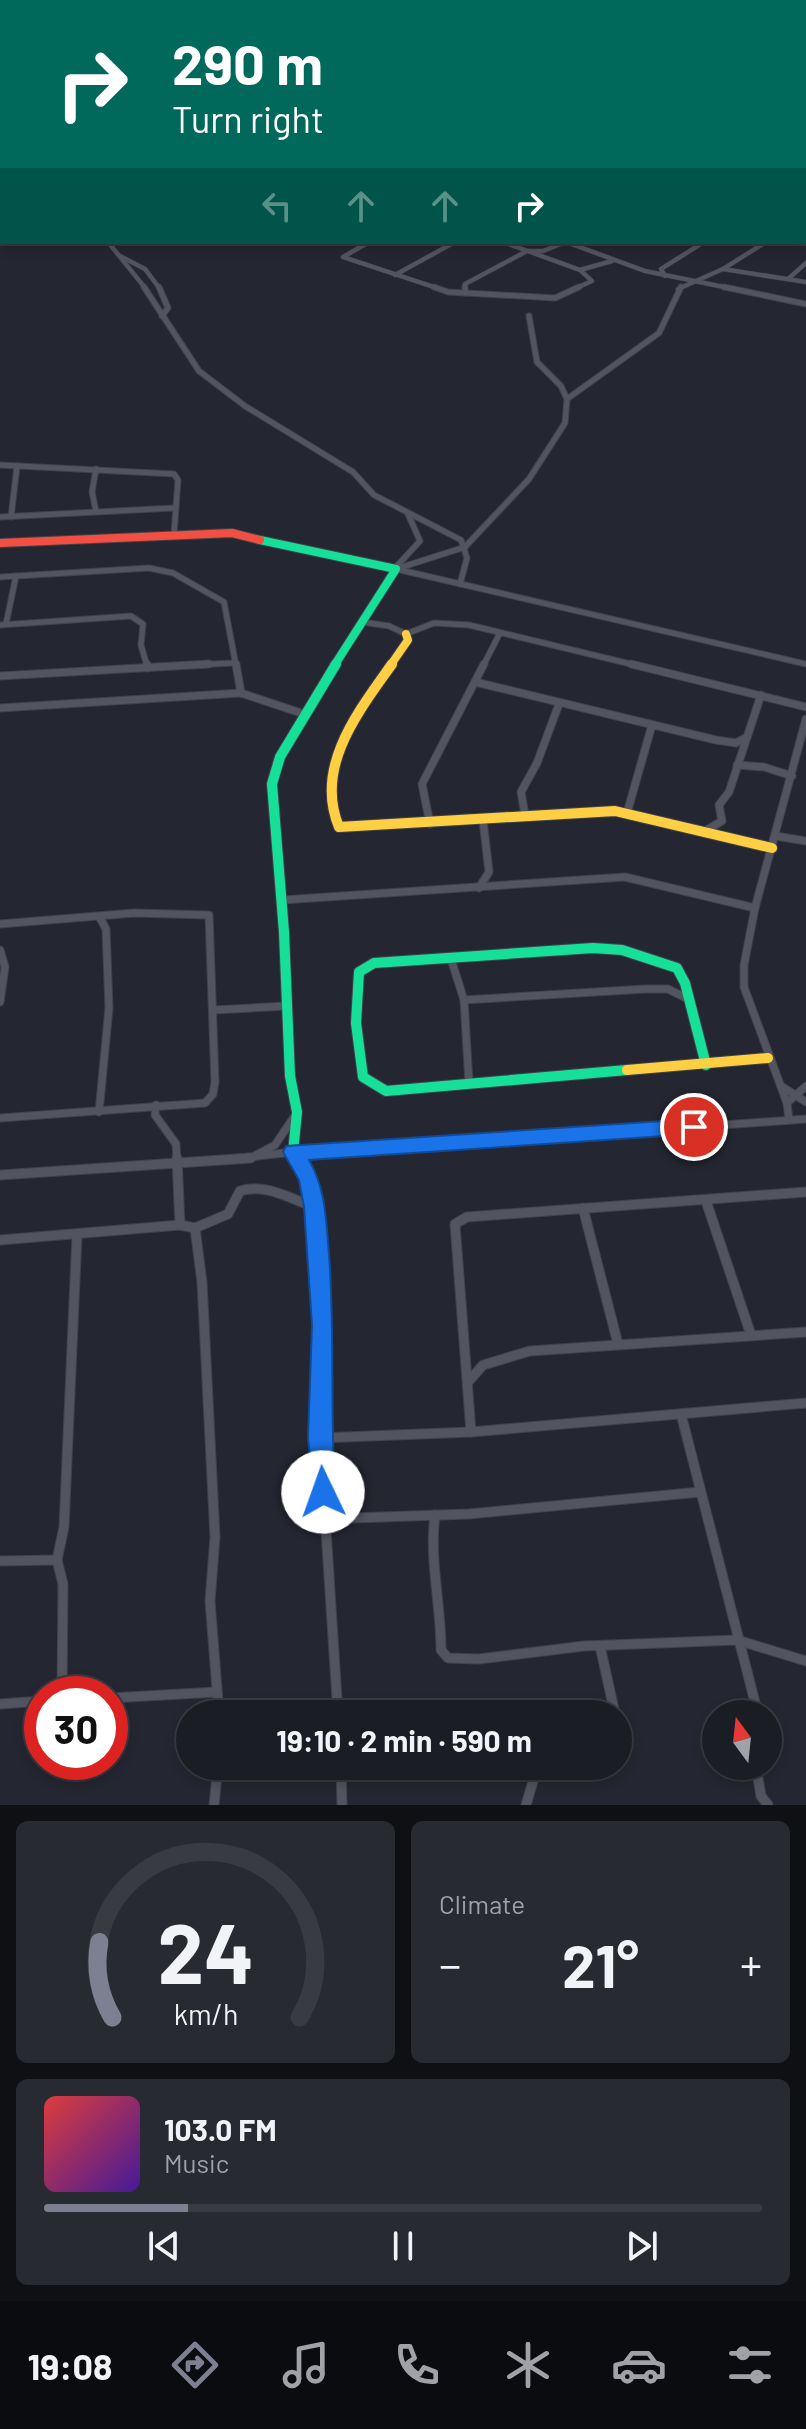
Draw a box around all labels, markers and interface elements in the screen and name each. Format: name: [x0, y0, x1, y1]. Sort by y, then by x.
text: 290 m: [172, 29, 323, 96]
icon: right: [40, 32, 144, 136]
text: Turn right: [172, 97, 324, 140]
icon: left: [255, 184, 299, 228]
icon: ahead: [339, 184, 383, 228]
icon: ahead: [423, 184, 467, 228]
icon: right: [507, 184, 551, 228]
pin: [660, 1093, 728, 1161]
icon: arrive: [672, 1105, 716, 1149]
position arrow: [281, 1450, 365, 1534]
speed limit sign: 30: [24, 1676, 128, 1780]
north arrow: [702, 1700, 782, 1780]
map controls: [702, 1700, 782, 1780]
text: 19:10 · 2 min · 590 m: [276, 1722, 532, 1758]
text: Climate: [439, 1888, 525, 1919]
text: 24: [157, 1901, 254, 2001]
text: 21°: [562, 1928, 639, 2000]
text: −: [439, 1937, 461, 1990]
text: +: [740, 1937, 762, 1990]
text: km/h: [173, 1996, 238, 2031]
text: 103.0 FM: [164, 2111, 277, 2147]
text: Music: [164, 2147, 229, 2178]
icon: previous: [142, 2224, 186, 2268]
icon: pause: [381, 2224, 425, 2268]
icon: next: [620, 2224, 664, 2268]
icon: directions: [167, 2337, 223, 2393]
icon: music: [278, 2337, 334, 2393]
icon: phone: [389, 2337, 445, 2393]
icon: climate: [500, 2337, 556, 2393]
icon: car: [611, 2337, 667, 2393]
icon: filters: [722, 2337, 778, 2393]
text: 19:08: [28, 2344, 112, 2387]

